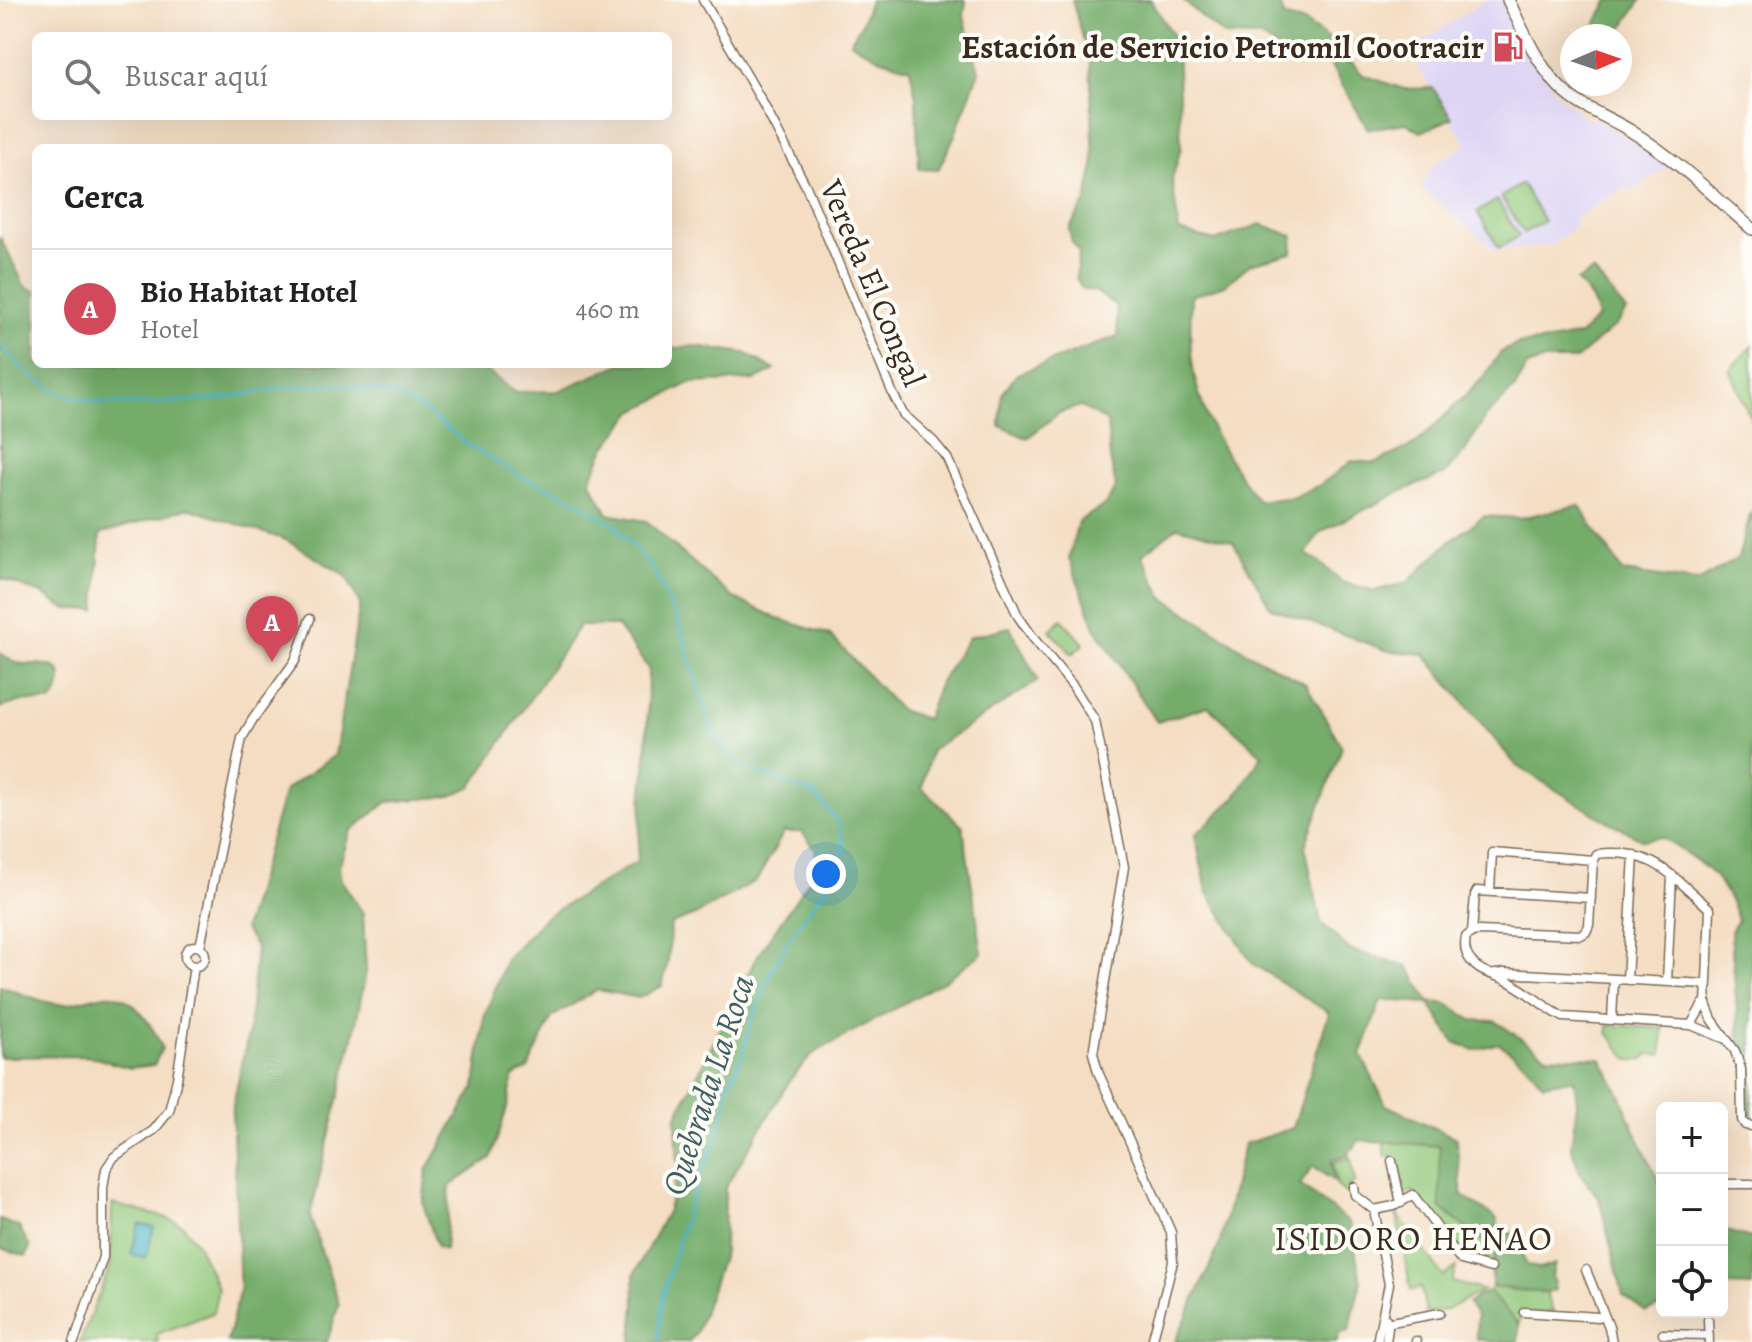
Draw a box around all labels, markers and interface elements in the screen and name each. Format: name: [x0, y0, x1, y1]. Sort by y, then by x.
north arrow: [1560, 24, 1632, 96]
place label: Estación de Servicio Petromil Cootracir: [961, 25, 1484, 69]
fuel station icon: Estación de Servicio Petromil Cootracir: [1491, 30, 1525, 64]
search box: [32, 32, 672, 120]
icon: search: [60, 54, 104, 98]
text: Buscar aquí: [124, 56, 268, 96]
street label: Vereda El Congal: [809, 172, 936, 393]
text: Cerca: [64, 173, 145, 220]
text: Bio Habitat Hotel: [140, 272, 357, 312]
text: A: [82, 292, 98, 327]
text: 460 m: [576, 292, 640, 327]
text: Hotel: [140, 312, 199, 347]
pin: A: [246, 596, 298, 662]
your location: [806, 854, 846, 894]
water label: Quebrada La Roca: [650, 969, 766, 1201]
map controls: [1656, 1102, 1728, 1318]
button: +: [1656, 1102, 1728, 1174]
button: −: [1656, 1174, 1728, 1246]
district label: ISIDORO HENAO: [1274, 1215, 1554, 1262]
button: locate: [1656, 1246, 1728, 1318]

